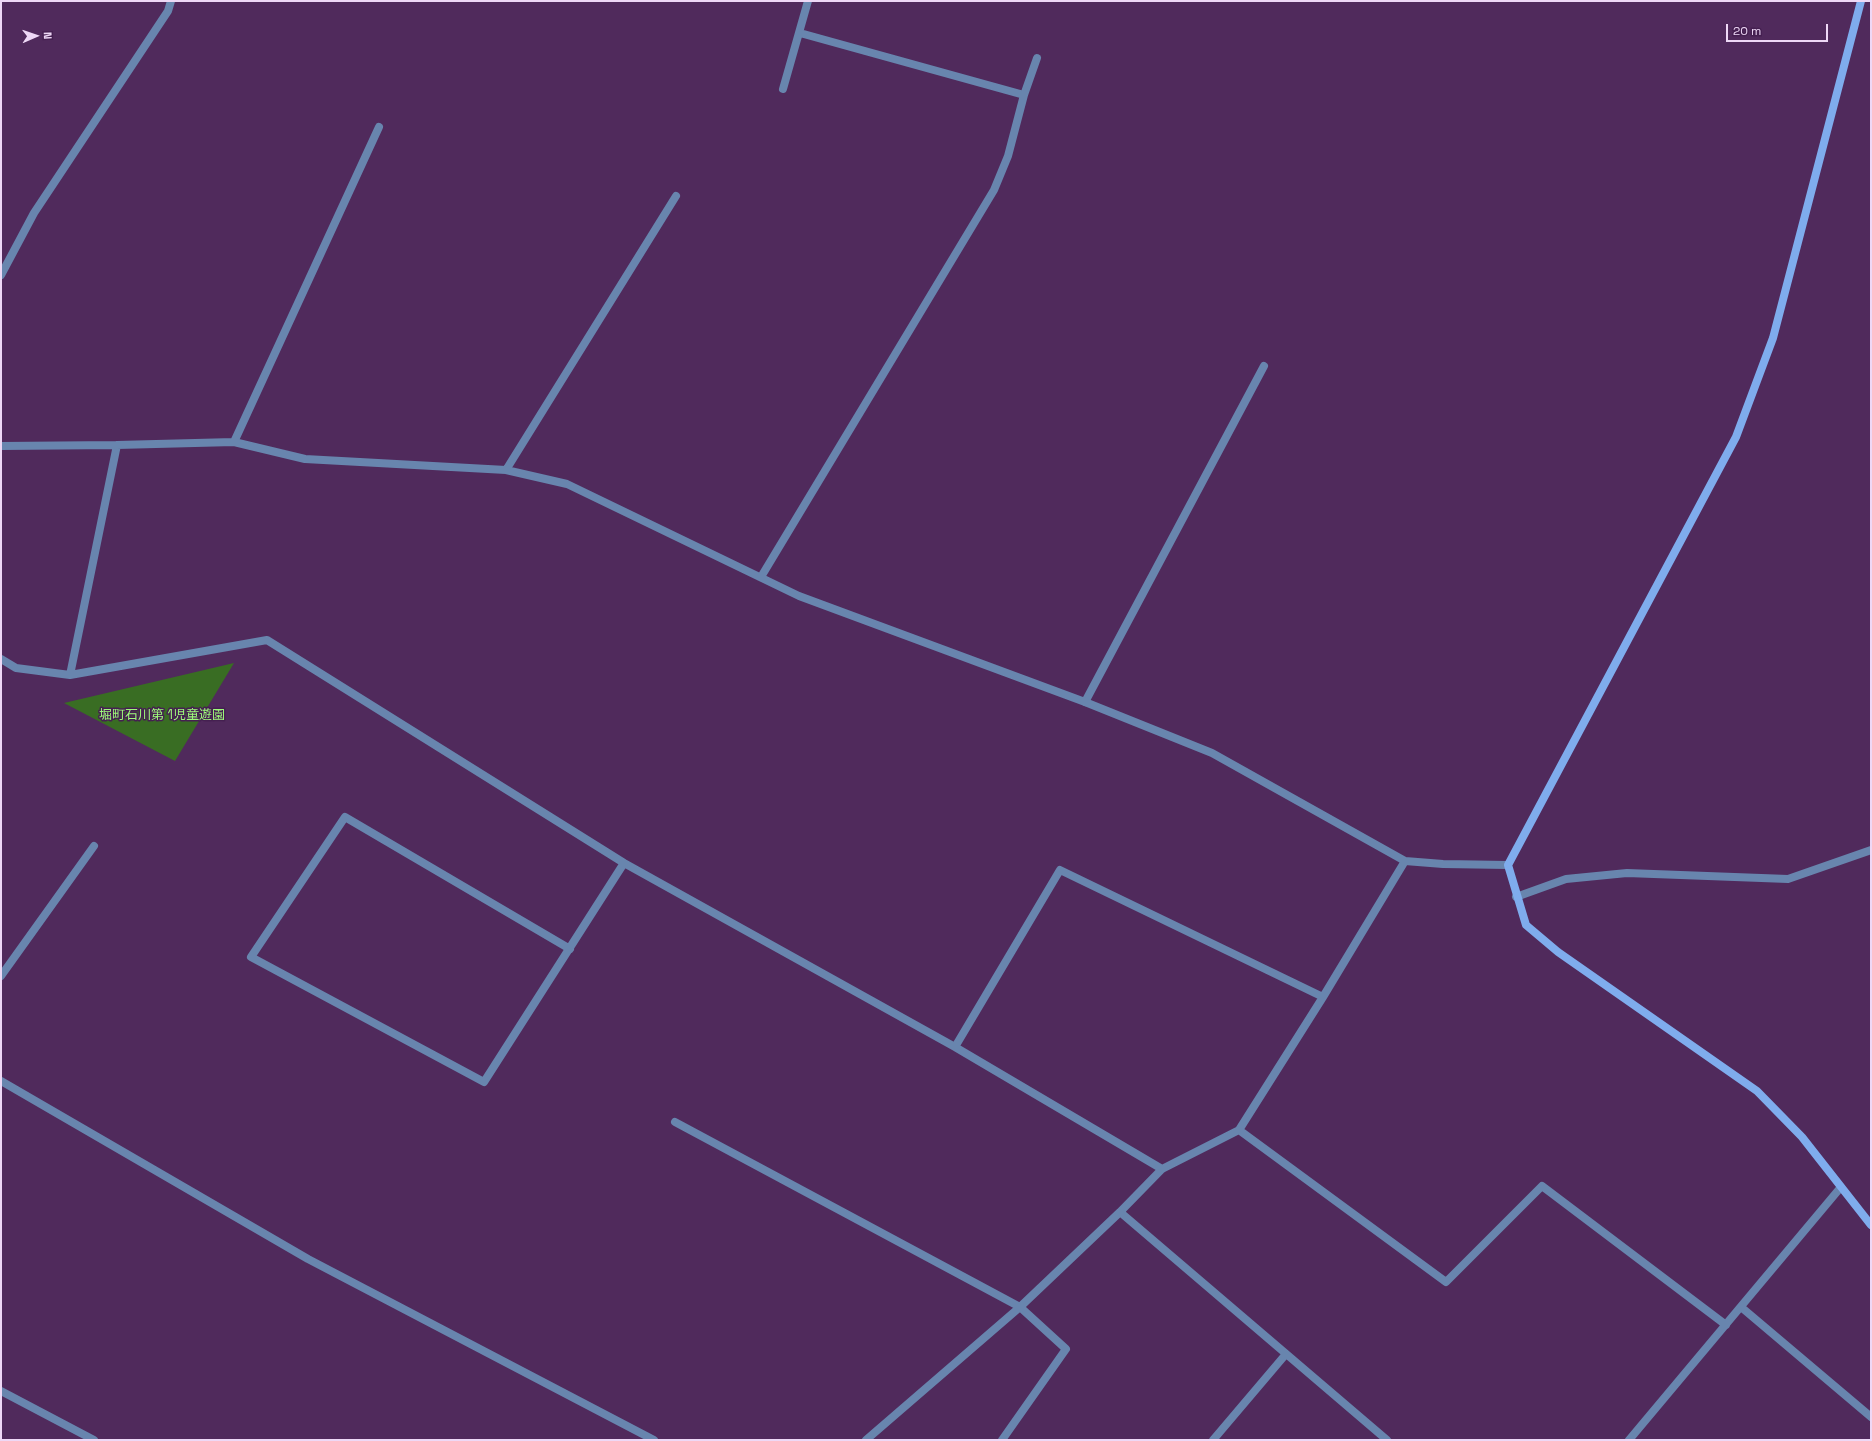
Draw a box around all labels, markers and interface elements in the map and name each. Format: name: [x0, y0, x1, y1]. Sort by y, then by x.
north arrow: [16, 16, 56, 56]
scale bar: [1728, 16, 1830, 42]
text: 20 m: [1733, 23, 1761, 39]
text: N: [41, 32, 55, 40]
park label: 堀町石川第 1児童遊園: [99, 707, 225, 723]

